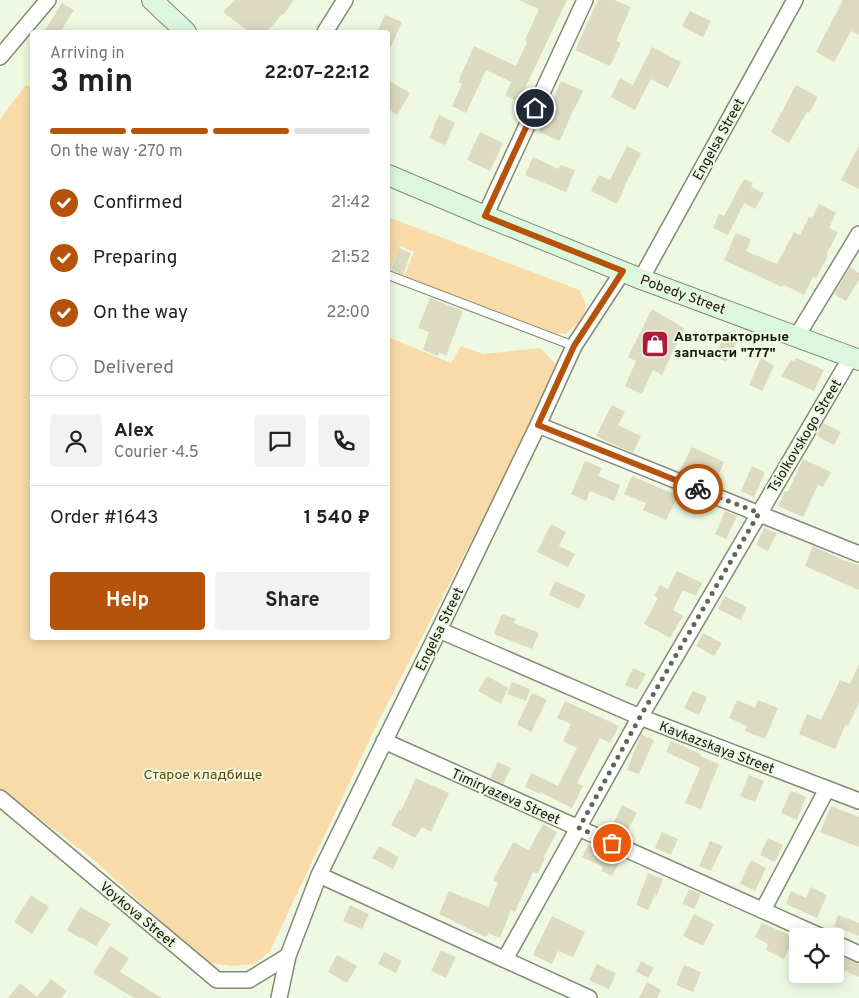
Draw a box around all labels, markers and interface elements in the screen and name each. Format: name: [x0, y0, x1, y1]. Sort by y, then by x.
text: Arriving in: [50, 44, 125, 64]
text: 22:07–22:12: [264, 61, 370, 85]
text: 3 min: [50, 63, 133, 103]
pin: [514, 87, 556, 129]
icon: home: [521, 94, 549, 122]
street label: Engelsa Street: [690, 96, 749, 184]
text: On the way · 270 m: [50, 142, 183, 162]
icon: check: [50, 189, 78, 217]
text: Confirmed: [93, 191, 183, 215]
text: 21:42: [331, 193, 370, 213]
icon: check: [50, 244, 78, 272]
text: Preparing: [93, 246, 177, 270]
text: 21:52: [331, 248, 370, 268]
street label: Pobedy Street: [637, 272, 728, 319]
icon: check: [50, 299, 78, 327]
text: On the way: [93, 301, 188, 325]
text: 22:00: [326, 303, 370, 323]
shop icon: Автотракторные запчасти "777": [640, 329, 670, 359]
place label: Автотракторные запчасти "777": [674, 329, 789, 362]
text: Delivered: [93, 356, 174, 380]
street label: Tsiolkovskogo Street: [765, 377, 846, 497]
button: person: [50, 415, 102, 467]
button: chat: [254, 415, 306, 467]
button: phone: [318, 415, 370, 467]
text: Alex: [114, 419, 154, 443]
text: Courier · 4.5: [114, 443, 199, 463]
courier: [673, 464, 723, 514]
icon: bike: [684, 475, 712, 503]
text: Order #1643: [50, 506, 158, 530]
text: 1 540 ₽: [304, 506, 370, 530]
button: Help: [50, 572, 205, 630]
button: Share: [215, 572, 370, 630]
street label: Engelsa Street: [413, 585, 468, 674]
street label: Kavkazskaya Street: [656, 719, 777, 778]
street label: Timiryazeva Street: [448, 766, 563, 829]
park label: Старое кладбище: [144, 767, 262, 784]
pin: [591, 822, 633, 864]
icon: bag: [598, 829, 626, 857]
street label: Voykova Street: [96, 878, 178, 952]
map controls: [789, 928, 844, 983]
button: locate: [789, 928, 844, 983]

